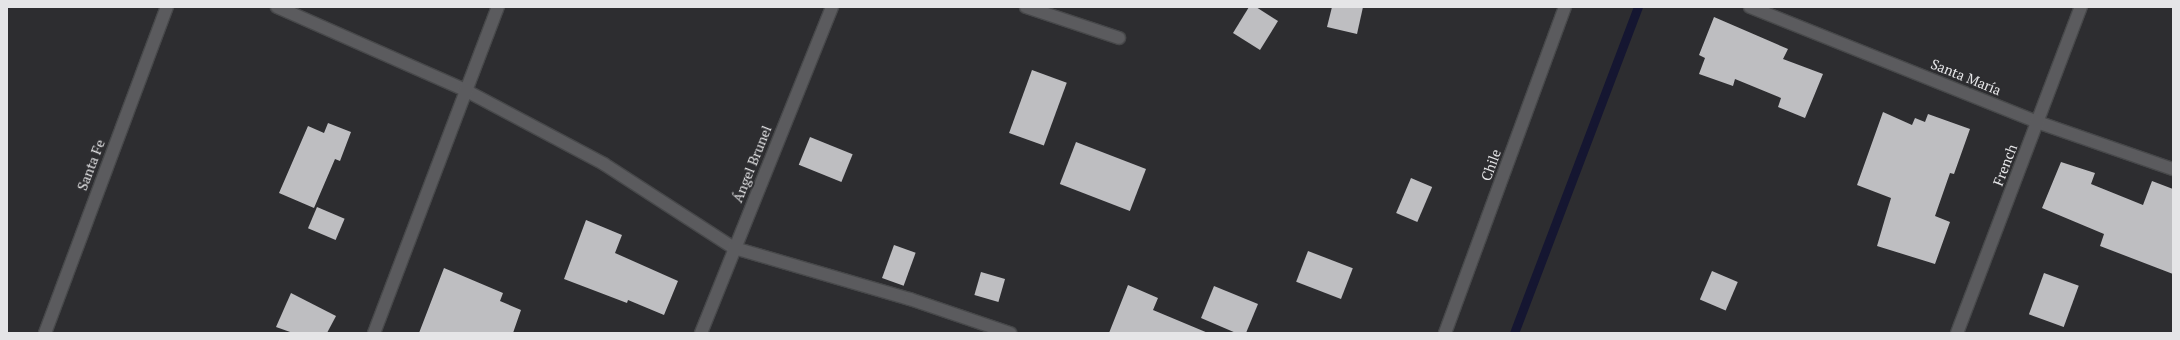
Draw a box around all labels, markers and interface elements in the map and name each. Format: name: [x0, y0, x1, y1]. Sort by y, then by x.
street label: Santa María: [1928, 55, 2004, 99]
street label: Ángel Brunel: [729, 123, 775, 205]
street label: Santa Fe: [74, 137, 108, 193]
street label: French: [1989, 142, 2021, 188]
street label: Chile: [1478, 147, 1504, 183]

